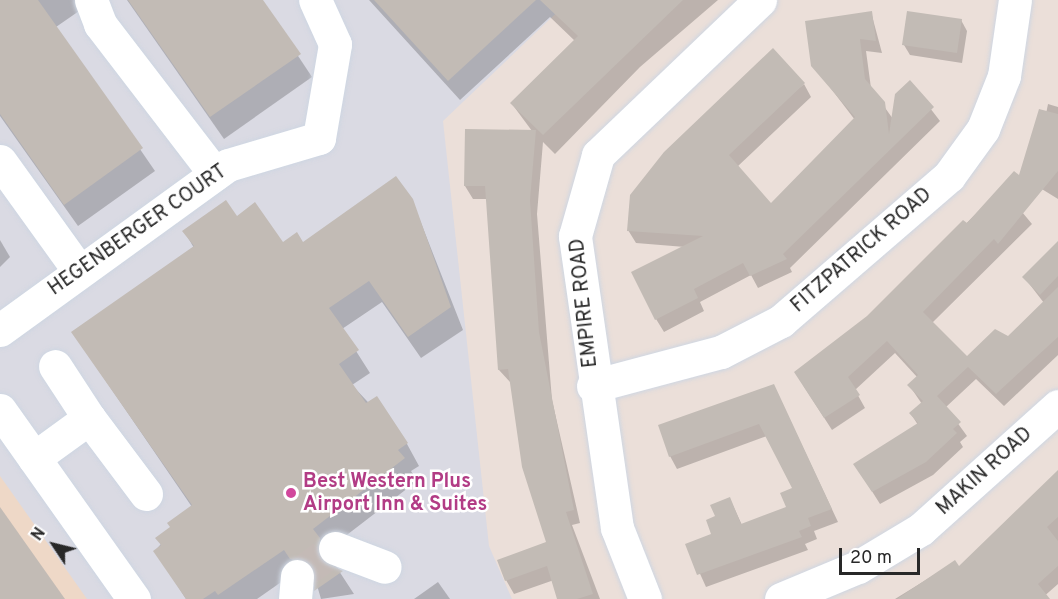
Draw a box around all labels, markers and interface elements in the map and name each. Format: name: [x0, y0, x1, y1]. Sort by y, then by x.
street label: HEGENBERGER COURT: [44, 160, 232, 302]
street label: FITZPATRICK ROAD: [787, 183, 937, 319]
street label: EMPIRE ROAD: [566, 237, 604, 369]
street label: MAKIN ROAD: [932, 423, 1038, 521]
place label: Best Western Plus Airport Inn & Suites: [303, 470, 487, 517]
marker: Best Western Plus Airport Inn & Suites: [284, 486, 298, 500]
north arrow: [24, 515, 84, 575]
text: N: [28, 524, 51, 545]
scale bar: [842, 536, 923, 574]
text: 20 m: [850, 547, 892, 570]

